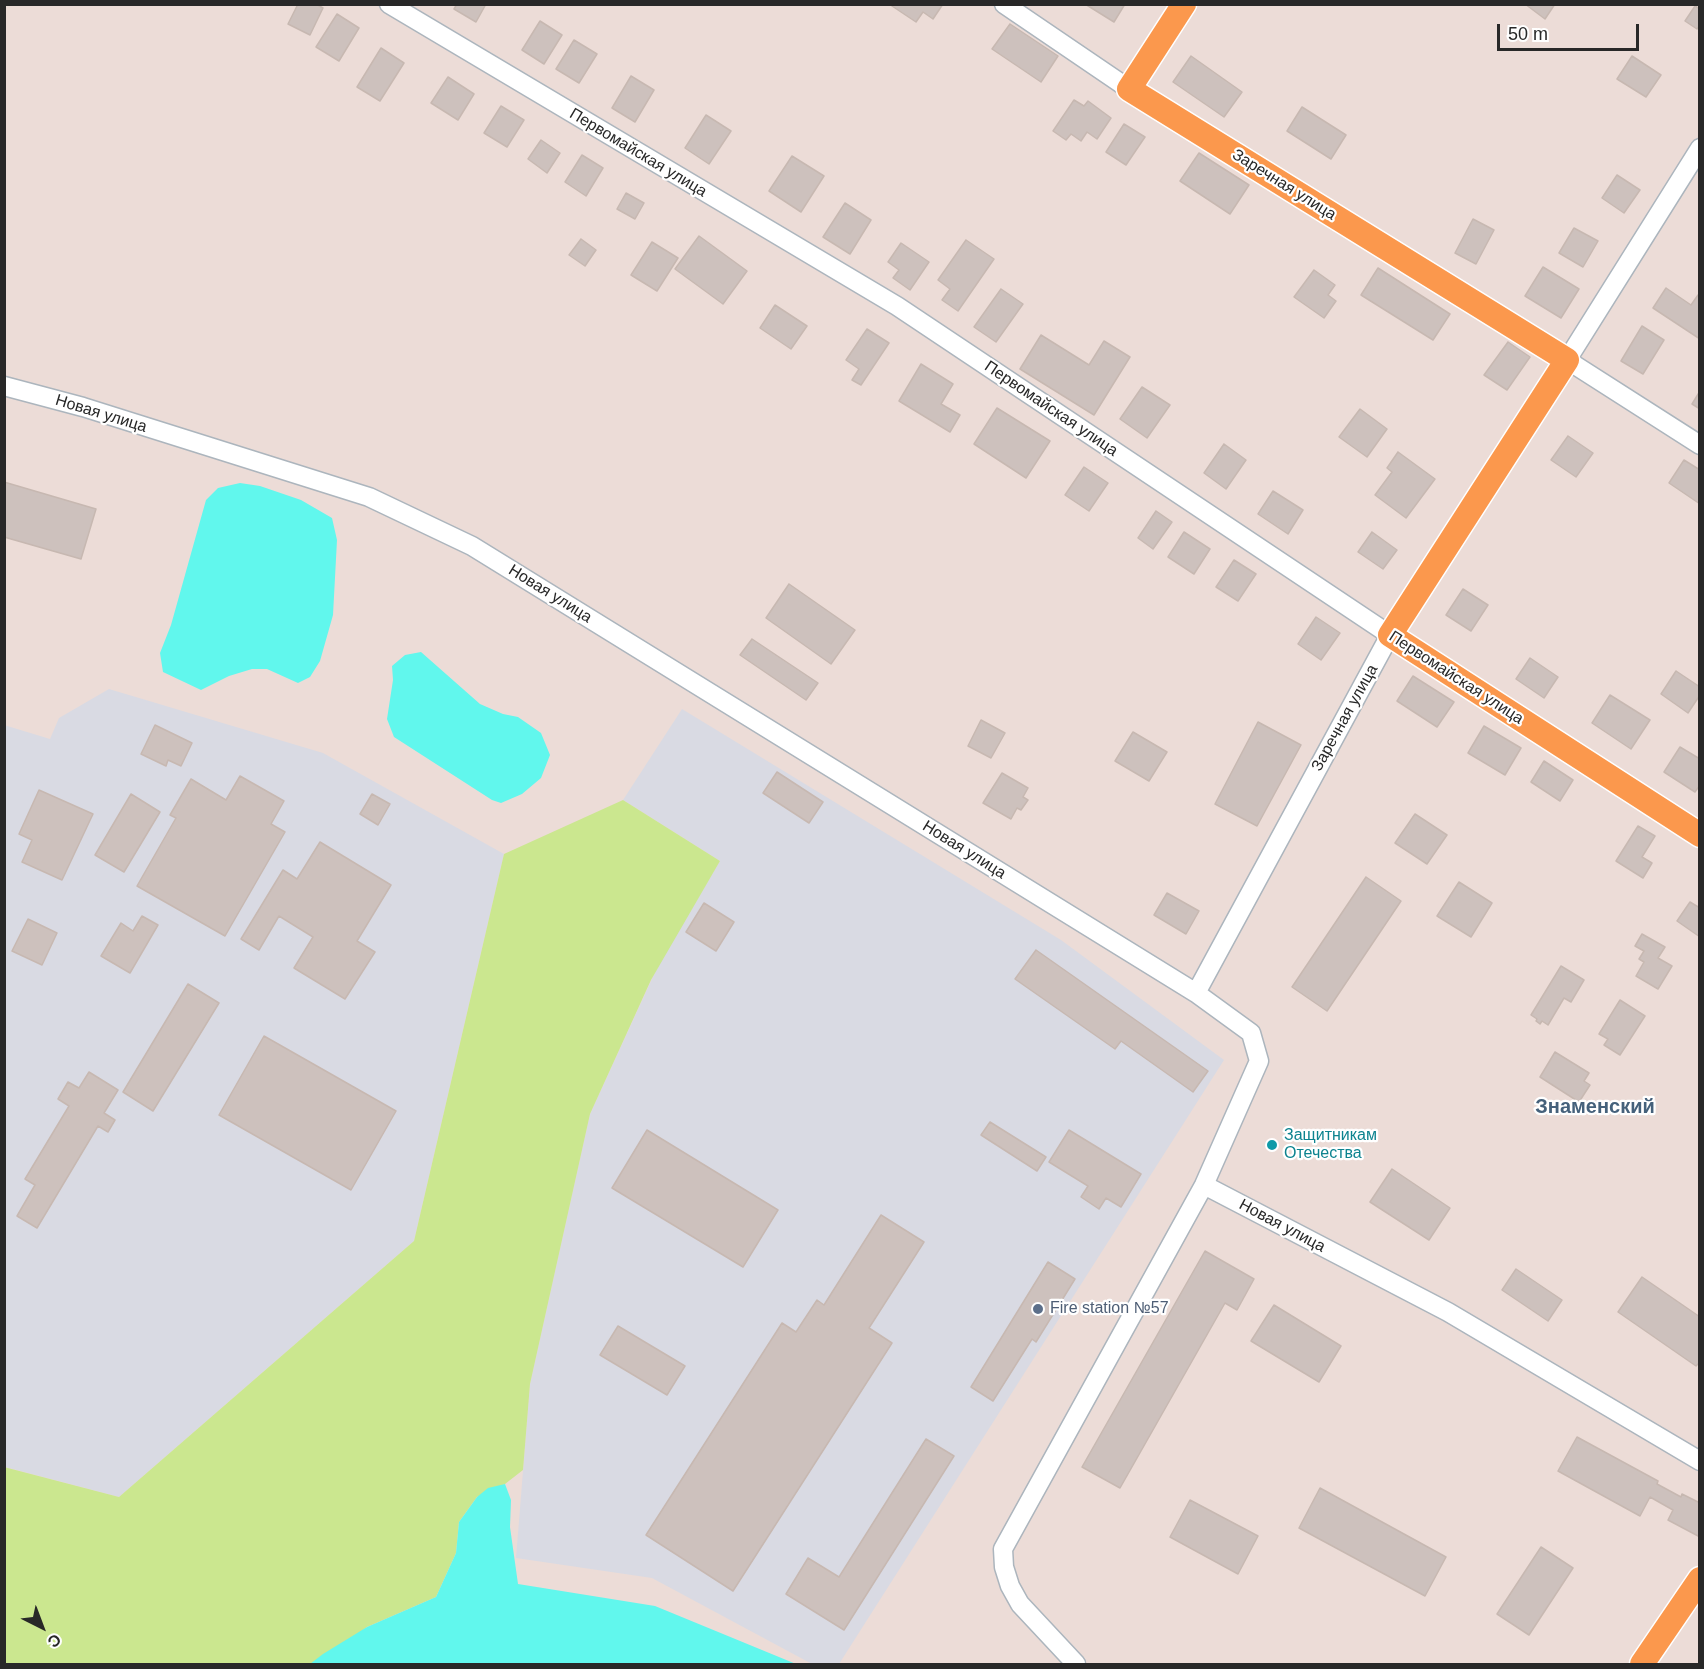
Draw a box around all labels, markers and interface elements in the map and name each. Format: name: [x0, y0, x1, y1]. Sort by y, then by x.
scale bar: [1500, 12, 1642, 50]
text: 50 m: [1508, 24, 1548, 44]
street label: Первомайская улица: [566, 104, 710, 202]
street label: Заречная улица: [1228, 145, 1340, 225]
street label: Первомайская улица: [981, 357, 1121, 461]
street label: Новая улица: [53, 391, 149, 437]
street label: Новая улица: [505, 561, 595, 627]
street label: Первомайская улица: [1385, 627, 1527, 729]
street label: Заречная улица: [1308, 661, 1382, 775]
street label: Новая улица: [919, 817, 1009, 883]
district label: Знаменский: [1535, 1095, 1655, 1119]
place label: Защитникам Отечества: [1284, 1126, 1377, 1164]
marker: Защитникам Отечества: [1265, 1138, 1279, 1152]
street label: Новая улица: [1236, 1195, 1328, 1257]
place label: Fire station №57: [1050, 1299, 1169, 1319]
marker: Fire station №57: [1031, 1302, 1045, 1316]
north arrow: [12, 1597, 72, 1657]
text: С: [44, 1631, 64, 1651]

